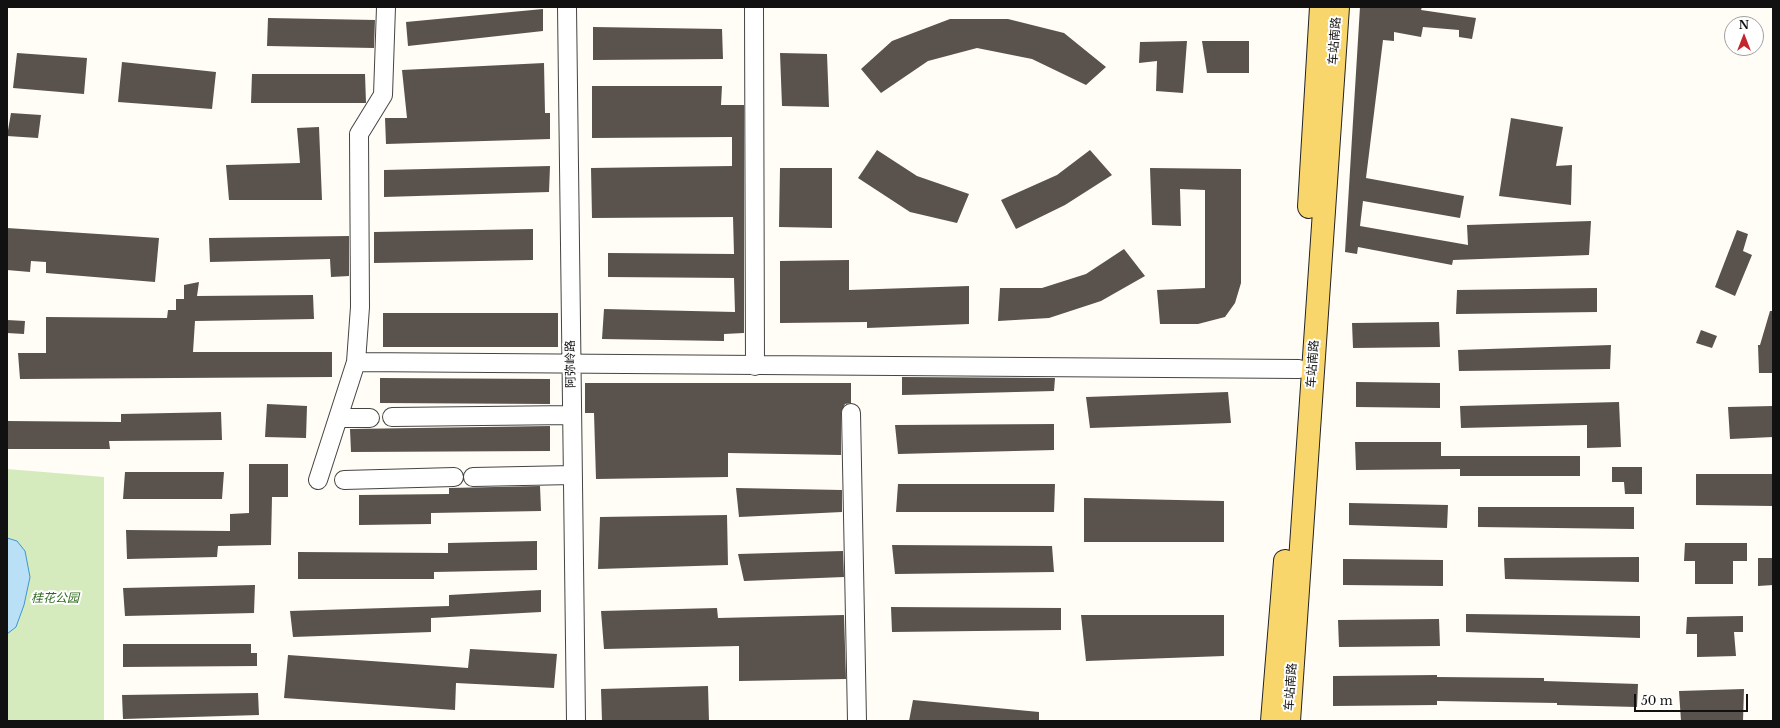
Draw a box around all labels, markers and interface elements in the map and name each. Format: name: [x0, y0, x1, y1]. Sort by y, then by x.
north arrow: [1724, 16, 1764, 56]
street label: 车站南路: [1326, 17, 1344, 65]
text: N: [1739, 18, 1749, 32]
street label: 阿弥岭路: [563, 340, 579, 388]
street label: 车站南路: [1304, 340, 1322, 388]
park label: 桂花公园: [31, 592, 79, 606]
street label: 车站南路: [1282, 663, 1300, 711]
scale bar: [1636, 686, 1750, 712]
text: 50 m: [1641, 693, 1673, 708]

